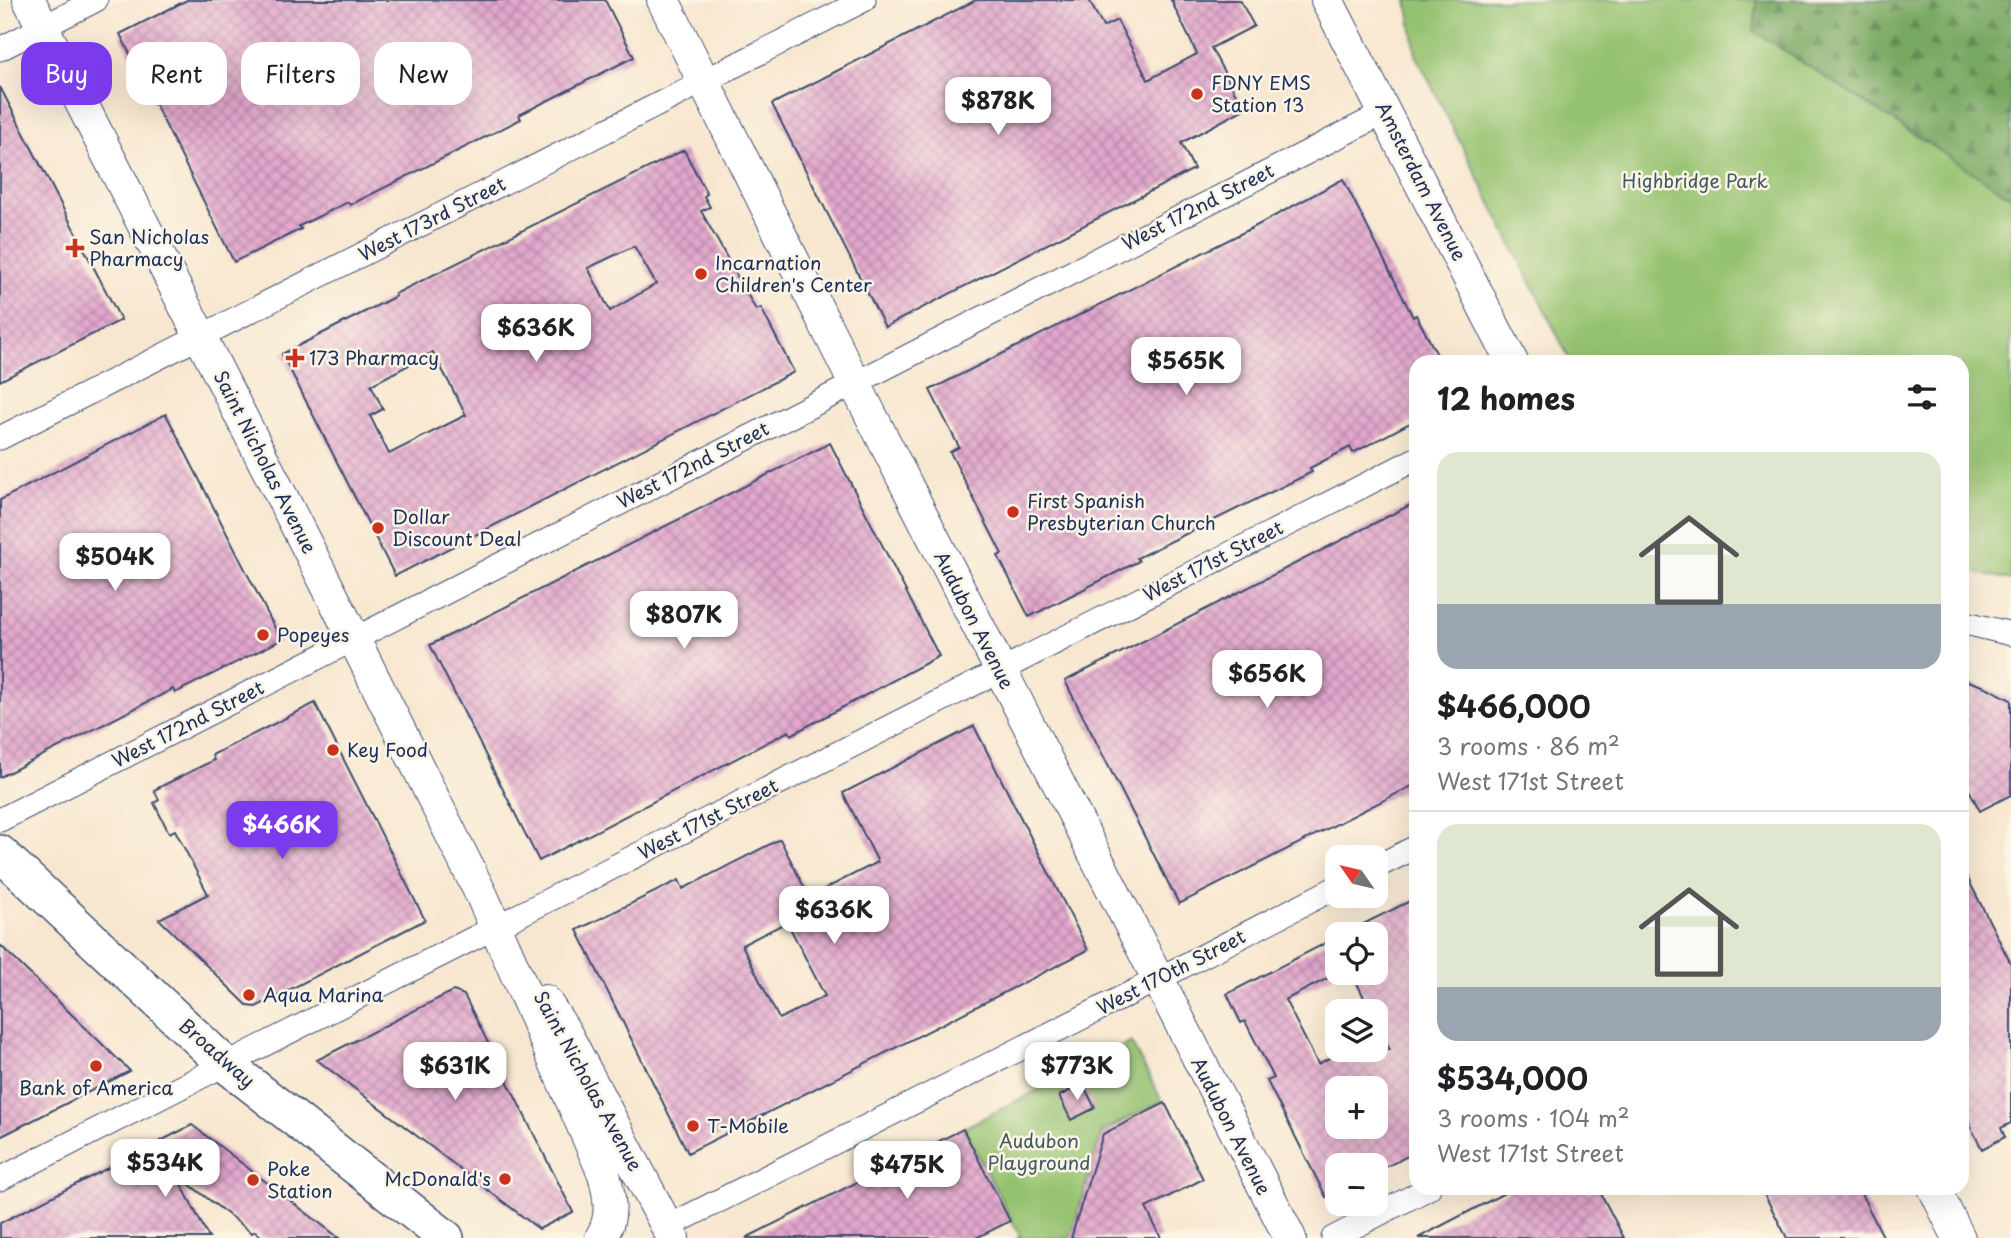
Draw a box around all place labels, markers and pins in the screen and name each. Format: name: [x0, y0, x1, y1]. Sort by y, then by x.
place label: FDNY EMS Station 13: [1211, 68, 1311, 118]
pin: $878K: [949, 78, 1047, 137]
marker: FDNY EMS Station 13: [1189, 86, 1205, 102]
place label: San Nicholas Pharmacy: [89, 222, 209, 272]
marker: San Nicholas Pharmacy: [67, 240, 83, 256]
place label: Incarnation Children's Center: [715, 248, 872, 298]
marker: Incarnation Children's Center: [693, 266, 709, 282]
pin: $636K: [487, 304, 585, 364]
pin: $565K: [1137, 338, 1235, 397]
place label: 173 Pharmacy: [309, 343, 439, 371]
marker: 173 Pharmacy: [287, 350, 303, 366]
place label: First Spanish Presbyterian Church: [1027, 486, 1216, 536]
place label: Dollar Discount Deal: [392, 502, 522, 552]
marker: First Spanish Presbyterian Church: [1005, 504, 1021, 520]
marker: Dollar Discount Deal: [370, 520, 386, 536]
pin: $504K: [66, 534, 164, 593]
pin: $807K: [635, 592, 733, 651]
place label: Popeyes: [277, 620, 350, 648]
marker: Popeyes: [255, 627, 271, 643]
pin: $656K: [1218, 650, 1316, 710]
place label: Key Food: [347, 735, 428, 763]
marker: Key Food: [325, 742, 341, 758]
pin: $466K: [233, 802, 331, 861]
pin: $636K: [785, 886, 883, 946]
place label: Aqua Marina: [263, 980, 384, 1008]
marker: Aqua Marina: [241, 987, 257, 1003]
pin: $631K: [406, 1042, 504, 1102]
pin: $773K: [1028, 1042, 1126, 1102]
marker: Bank of America: [88, 1058, 104, 1074]
place label: Bank of America: [19, 1073, 173, 1101]
place label: T-Mobile: [707, 1111, 789, 1139]
marker: T-Mobile: [685, 1118, 701, 1134]
pin: $534K: [116, 1140, 214, 1199]
pin: $475K: [858, 1142, 956, 1201]
place label: Poke Station: [267, 1154, 333, 1204]
place label: McDonald's: [384, 1164, 491, 1192]
marker: McDonald's: [497, 1171, 513, 1187]
marker: Poke Station: [245, 1172, 261, 1188]

